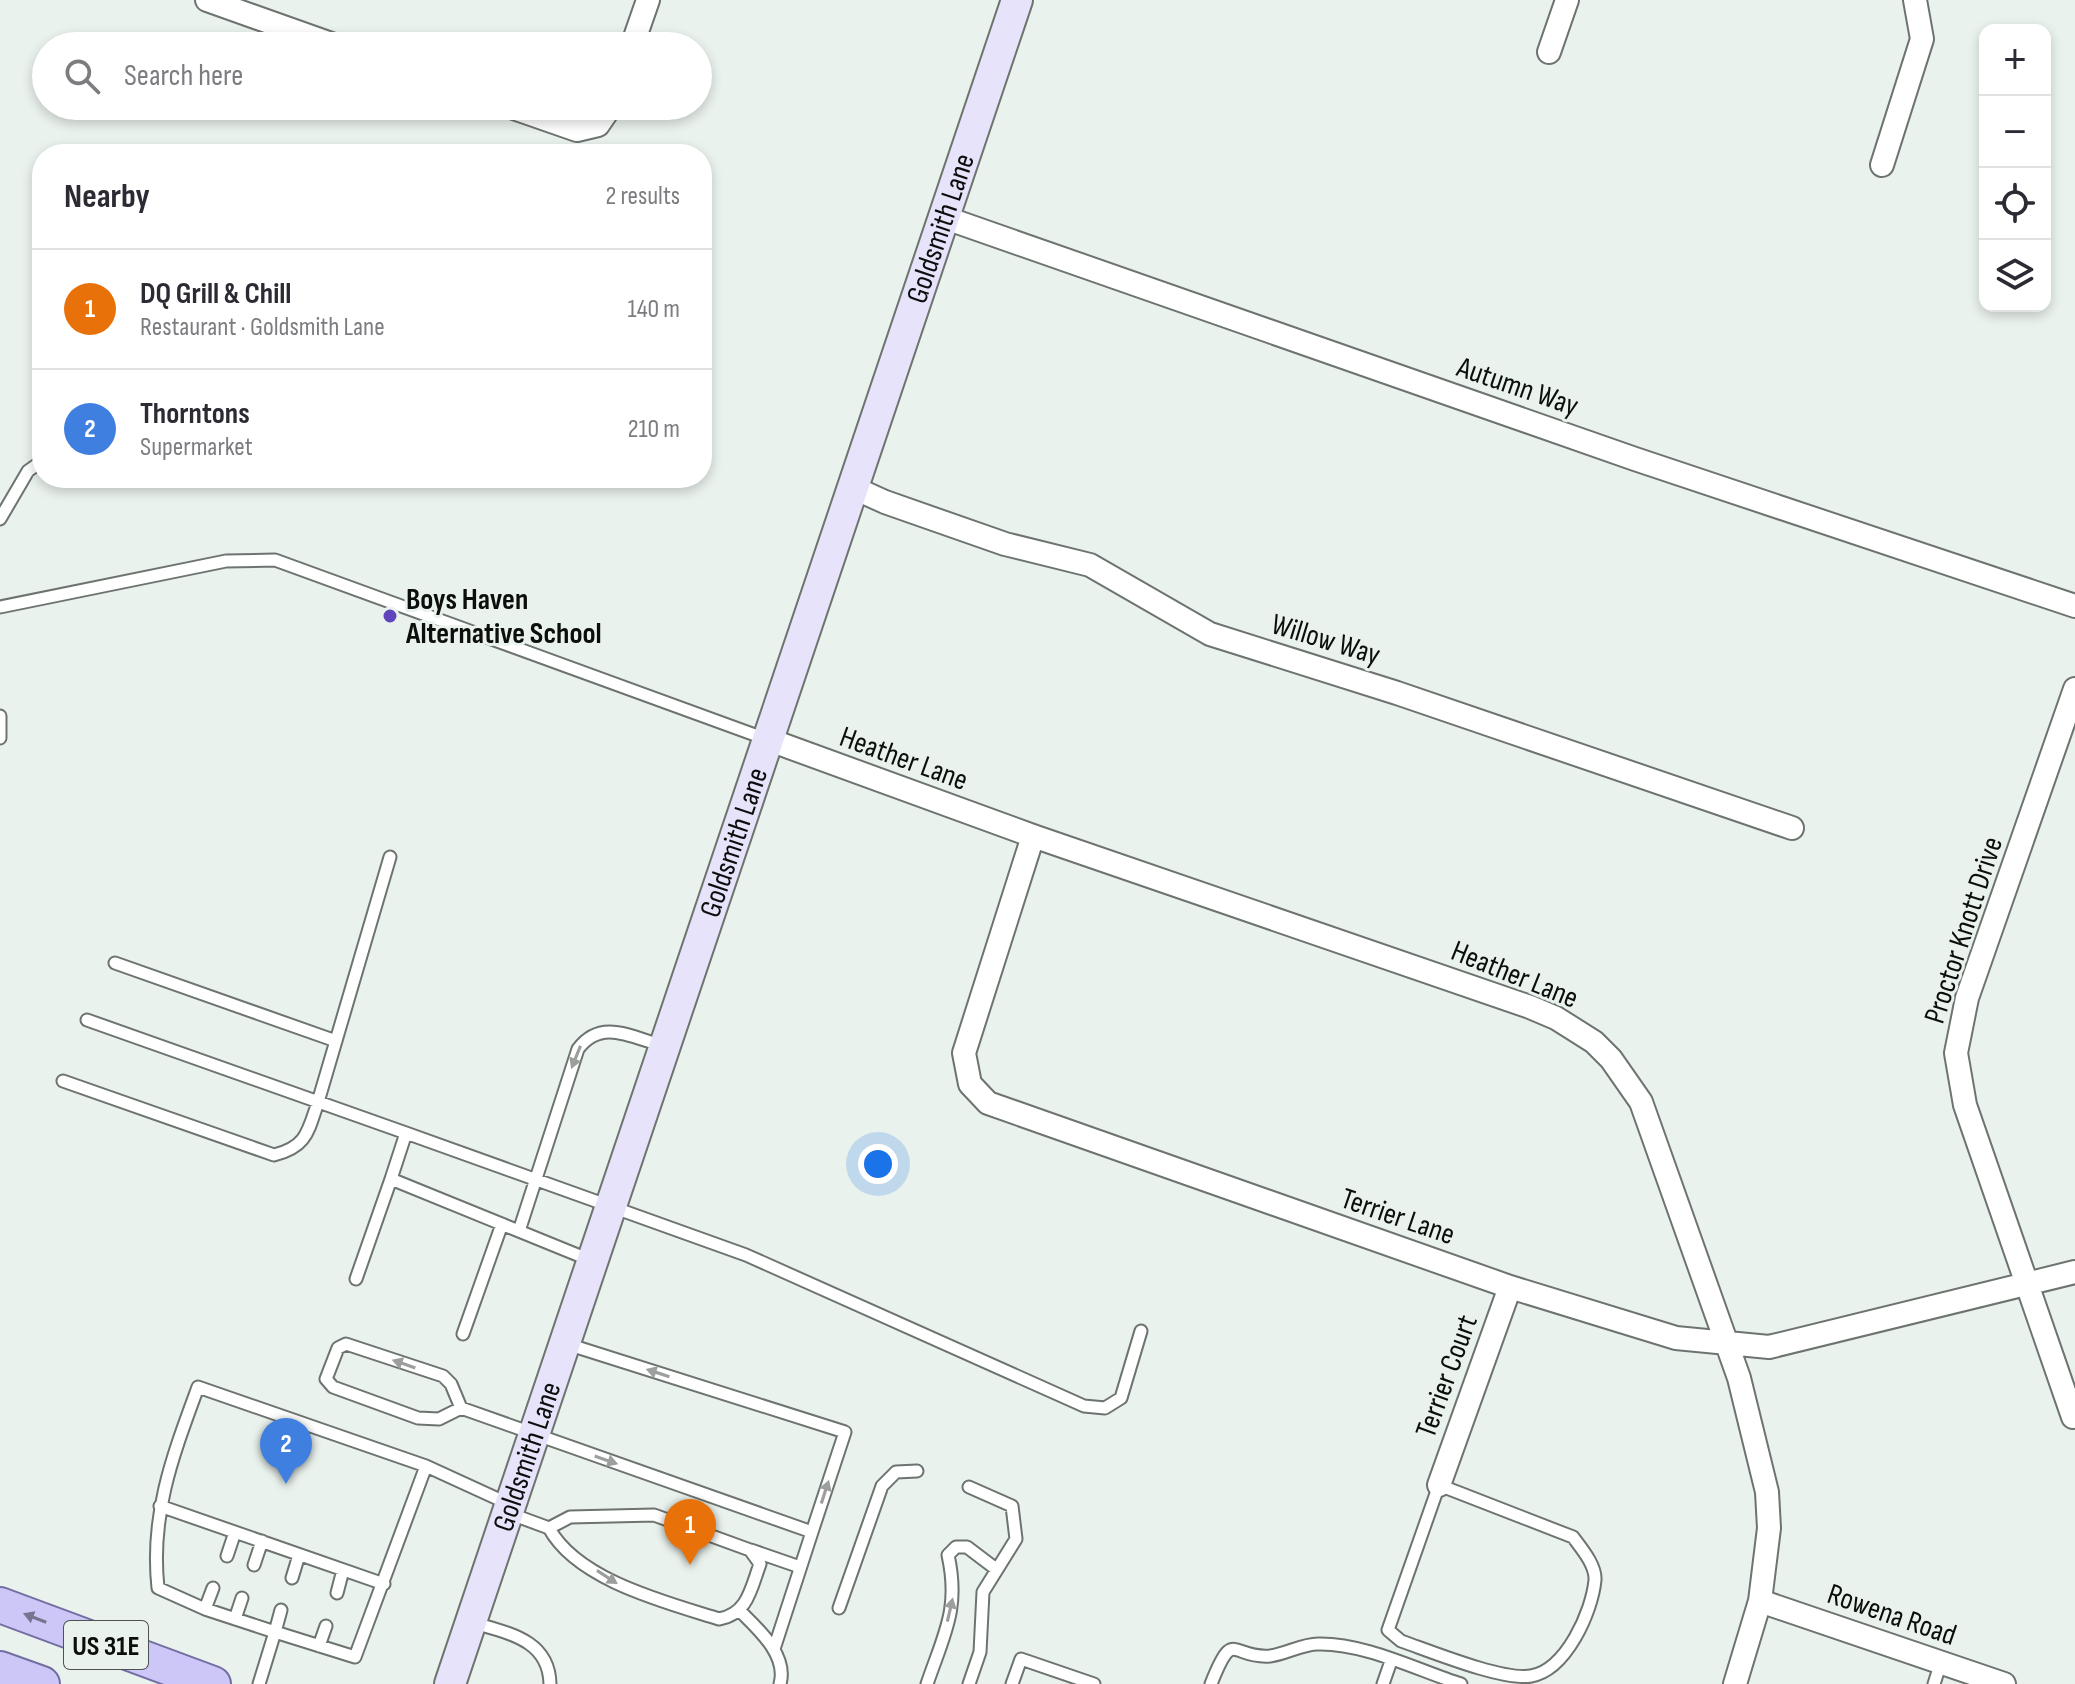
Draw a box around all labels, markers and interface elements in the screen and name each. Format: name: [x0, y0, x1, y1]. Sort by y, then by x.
map controls: [1979, 24, 2051, 312]
button: +: [1979, 24, 2051, 96]
search box: [32, 32, 712, 120]
icon: search: [60, 54, 104, 98]
text: Search here: [124, 58, 243, 94]
button: −: [1979, 96, 2051, 168]
street label: Goldsmith Lane: [899, 149, 983, 308]
button: locate: [1979, 168, 2051, 240]
text: Nearby: [64, 176, 150, 217]
text: 2 results: [606, 181, 680, 212]
button: layers: [1979, 240, 2051, 312]
text: DQ Grill & Chill: [140, 276, 291, 312]
text: 1: [85, 294, 95, 325]
text: 140 m: [628, 294, 680, 325]
text: Restaurant · Goldsmith Lane: [140, 312, 385, 343]
street label: Autumn Way: [1451, 349, 1583, 425]
text: Thorntons: [140, 396, 250, 432]
text: 2: [84, 414, 96, 445]
text: 210 m: [628, 414, 680, 445]
text: Supermarket: [140, 432, 253, 463]
place label: Boys Haven Alternative School: [405, 582, 602, 652]
street label: Willow Way: [1267, 606, 1385, 674]
marker: Boys Haven Alternative School: [381, 607, 399, 625]
street label: Heather Lane: [835, 719, 973, 799]
street label: Goldsmith Lane: [692, 763, 776, 922]
street label: Proctor Knott Drive: [1917, 833, 2011, 1028]
street label: Heather Lane: [1446, 933, 1583, 1017]
one-way arrow: [569, 1045, 582, 1069]
your location: [858, 1144, 898, 1184]
street label: Terrier Lane: [1336, 1181, 1459, 1253]
street label: Terrier Court: [1408, 1310, 1486, 1443]
one-way arrow: [392, 1357, 416, 1370]
one-way arrow: [646, 1366, 670, 1378]
street label: Goldsmith Lane: [486, 1377, 569, 1536]
pin: 2: [260, 1418, 312, 1484]
one-way arrow: [595, 1454, 619, 1466]
one-way arrow: [819, 1480, 832, 1504]
pin: 1: [664, 1499, 716, 1565]
one-way arrow: [596, 1569, 617, 1584]
street label: Rowena Road: [1823, 1576, 1961, 1654]
one-way arrow: [945, 1597, 957, 1622]
one-way arrow: [23, 1611, 47, 1624]
road number: US 31E: [64, 1621, 148, 1669]

